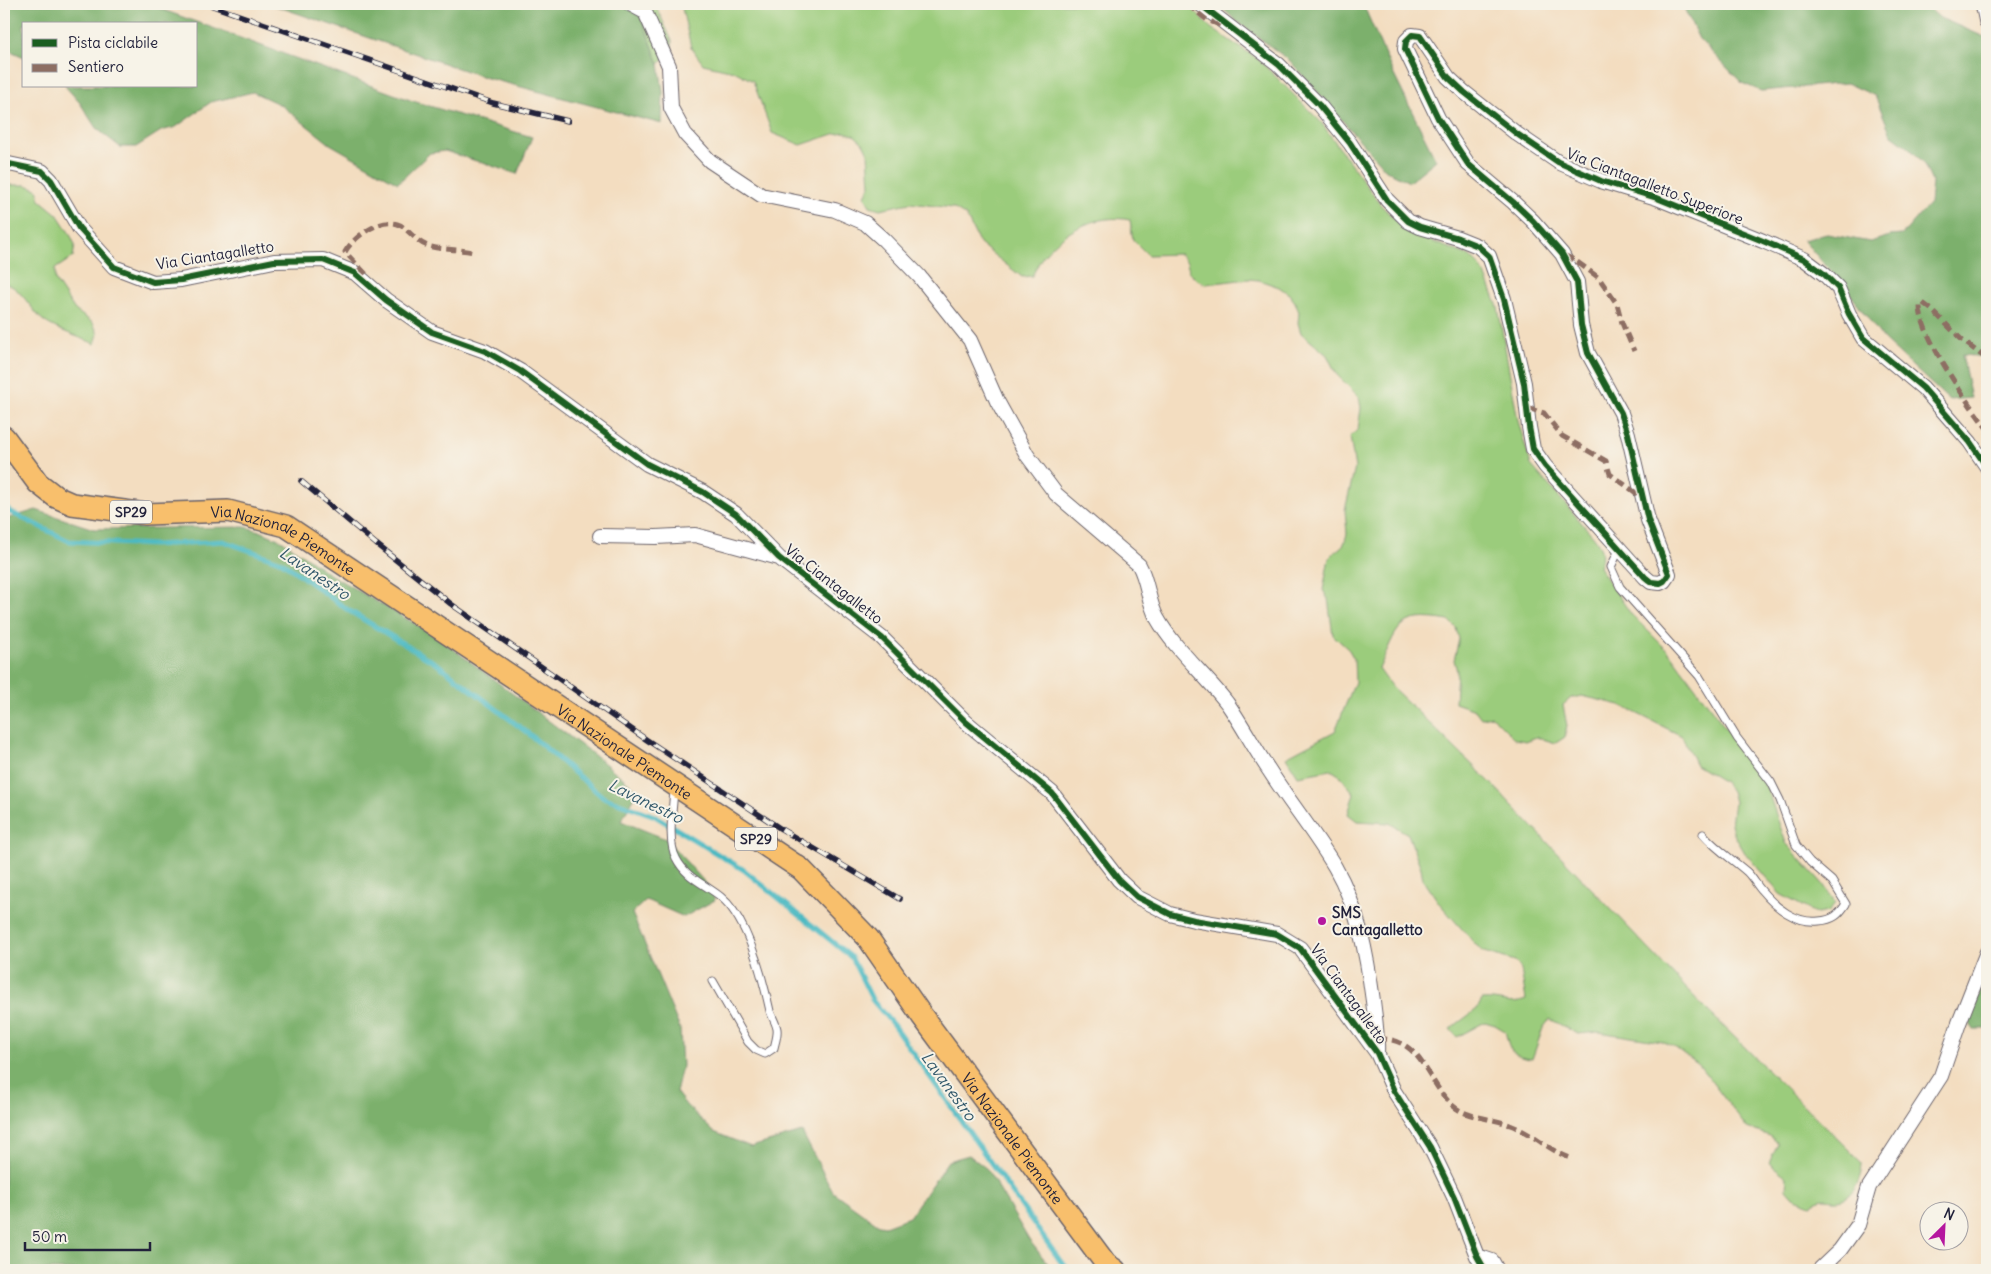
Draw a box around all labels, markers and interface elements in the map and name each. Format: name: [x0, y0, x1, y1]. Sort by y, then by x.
legend: [22, 22, 198, 88]
text: Pista ciclabile: [68, 33, 158, 52]
text: Sentiero: [68, 57, 124, 76]
street label: Via Ciantagalletto Superiore: [1564, 143, 1746, 229]
street label: Via Ciantagalletto: [155, 236, 275, 274]
road number: SP29: [110, 501, 152, 524]
street label: Via Nazionale Piemonte: [210, 501, 359, 579]
street label: Via Ciantagalletto: [781, 540, 887, 628]
water label: Lavanestro: [276, 542, 355, 604]
street label: Via Nazionale Piemonte: [553, 700, 696, 803]
water label: Lavanestro: [605, 774, 687, 828]
road number: SP29: [735, 828, 777, 851]
place label: SMS Cantagalletto: [1332, 903, 1423, 940]
marker: SMS Cantagalletto: [1316, 915, 1328, 927]
street label: Via Ciantagalletto: [1306, 940, 1392, 1048]
water label: Lavanestro: [917, 1048, 981, 1125]
street label: Via Nazionale Piemonte: [958, 1069, 1068, 1208]
north arrow: [1918, 1202, 1968, 1252]
text: N: [1941, 1204, 1957, 1224]
scale bar: [25, 1219, 150, 1251]
text: 50 m: [32, 1227, 67, 1246]

